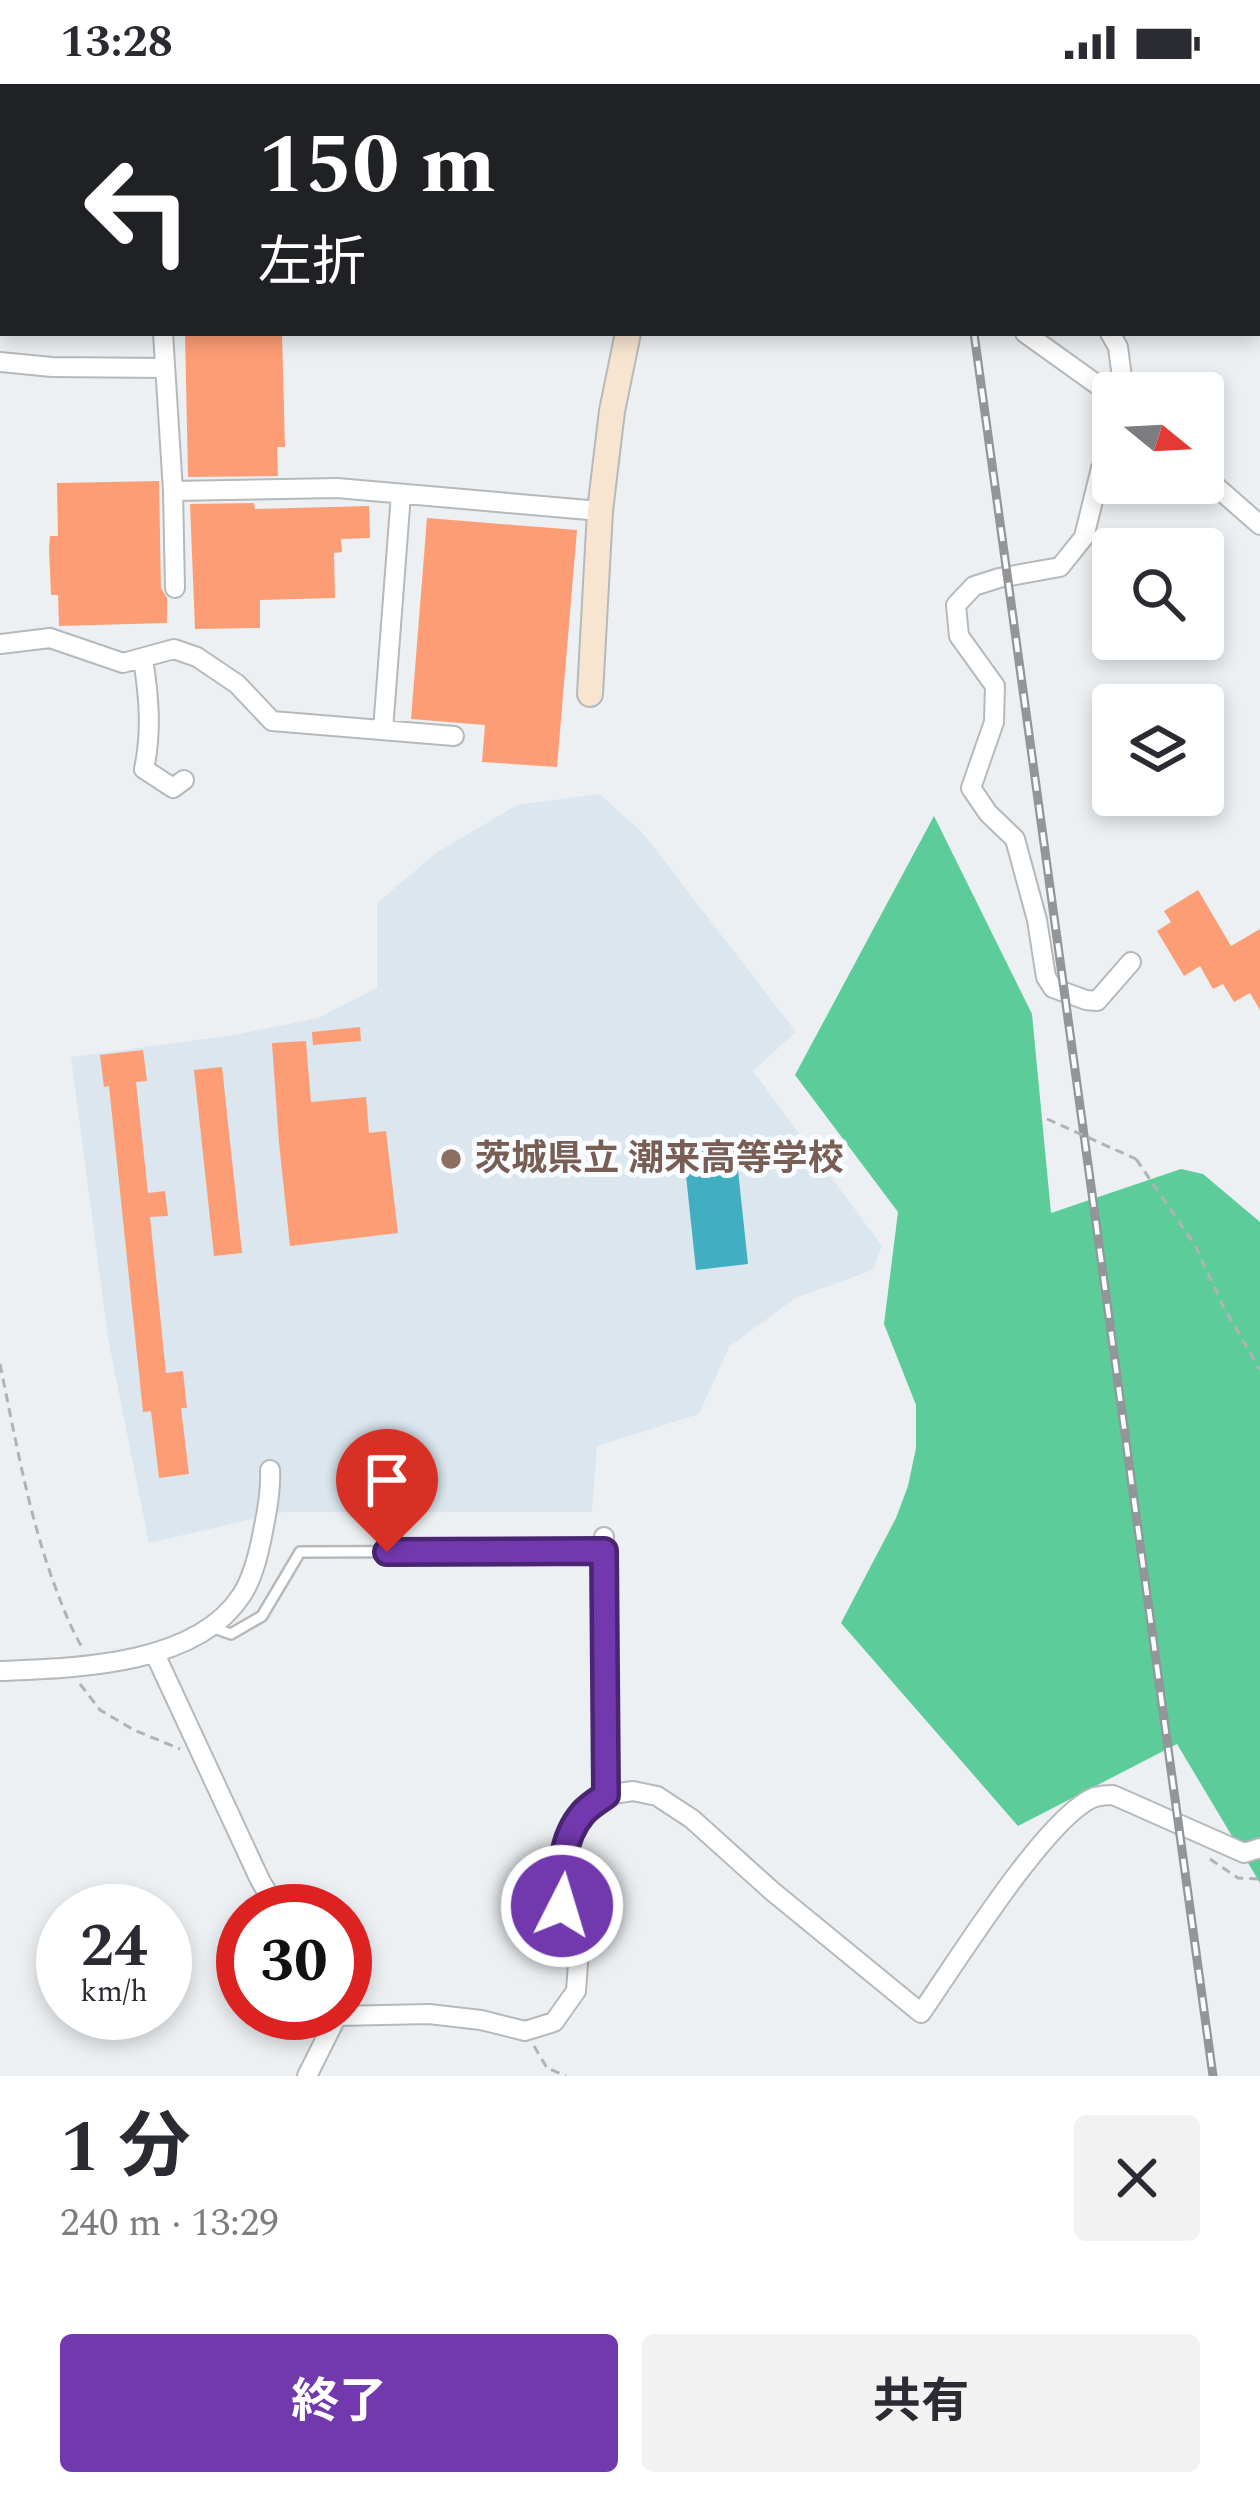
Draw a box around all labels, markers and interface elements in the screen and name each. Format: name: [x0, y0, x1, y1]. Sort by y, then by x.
text: 13:28: [60, 8, 173, 77]
text: 150 m: [258, 102, 496, 230]
icon: left: [60, 132, 216, 288]
text: 左折: [258, 223, 366, 305]
north arrow: [1092, 372, 1224, 504]
map controls: [1092, 372, 1224, 816]
button: search: [1092, 528, 1224, 660]
button: layers: [1092, 684, 1224, 816]
place label: 茨城県立 潮来高等学校: [475, 1132, 844, 1187]
marker: 茨城県立 潮来高等学校: [438, 1146, 464, 1172]
pin: [336, 1429, 438, 1552]
icon: arrive: [354, 1447, 420, 1513]
position arrow: [499, 1843, 625, 1969]
speed limit sign: 30: [216, 1884, 372, 2040]
text: 24: [80, 1901, 148, 1993]
text: km/h: [80, 1969, 148, 2015]
text: 1 分: [60, 2094, 190, 2203]
button: close: [1074, 2115, 1200, 2241]
text: 240 m · 13:29: [60, 2194, 279, 2253]
button: 終了: [60, 2334, 618, 2472]
button: 共有: [642, 2334, 1200, 2472]

